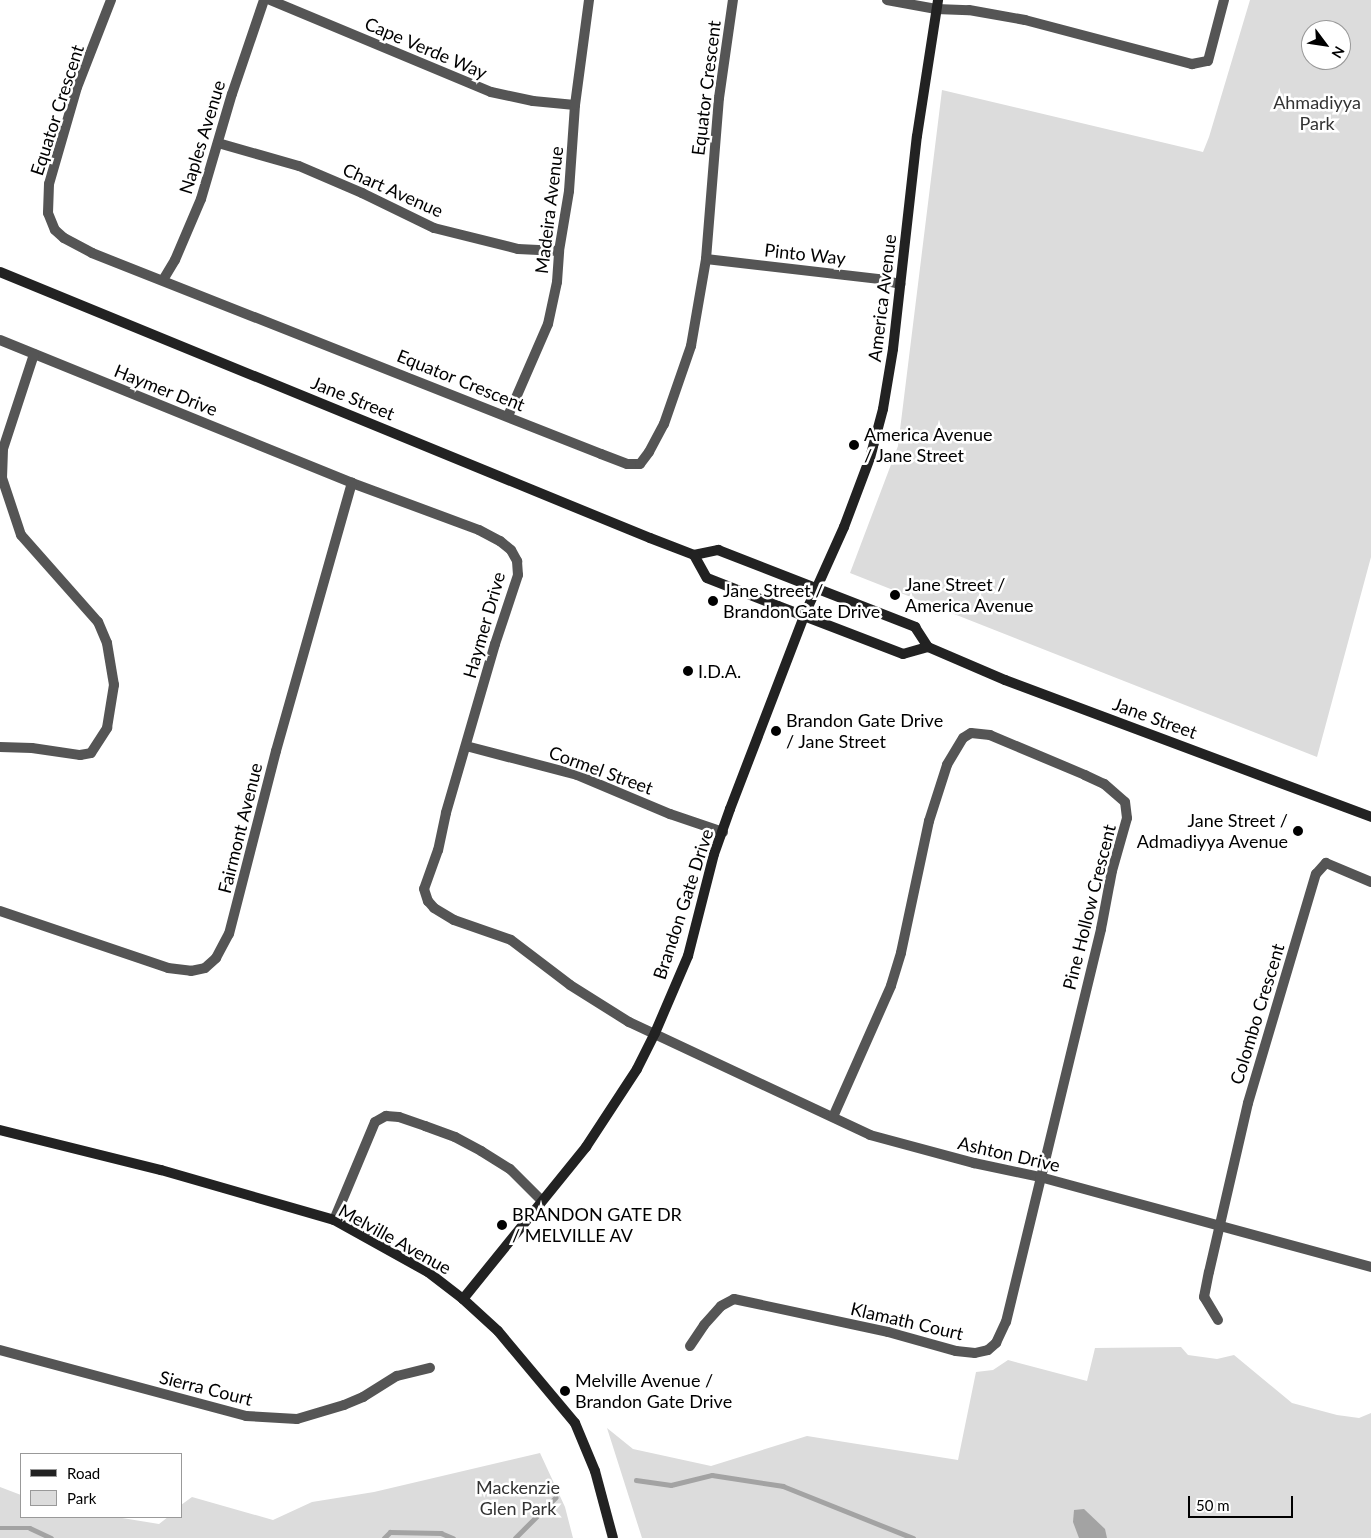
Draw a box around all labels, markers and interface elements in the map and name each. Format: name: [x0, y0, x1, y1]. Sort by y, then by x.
street label: Cape Verde Way: [361, 12, 491, 84]
street label: Equator Crescent: [687, 19, 725, 157]
north arrow: [1301, 20, 1351, 70]
street label: Equator Crescent: [26, 42, 88, 178]
text: N: [1328, 43, 1348, 61]
street label: Naples Avenue: [174, 77, 230, 197]
park label: Ahmadiyya Park: [1273, 92, 1361, 134]
street label: Madeira Avenue: [530, 145, 568, 275]
street label: Chart Avenue: [339, 158, 447, 222]
street label: America Avenue: [863, 233, 901, 363]
street label: Pinto Way: [763, 239, 847, 269]
street label: Equator Crescent: [394, 344, 528, 416]
street label: Haymer Drive: [111, 359, 221, 421]
street label: Jane Street: [308, 372, 398, 424]
place label: America Avenue / Jane Street: [864, 424, 993, 466]
marker: America Avenue / Jane Street: [848, 439, 860, 451]
street label: Haymer Drive: [458, 569, 510, 681]
place label: Jane Street / America Avenue: [905, 574, 1034, 616]
place label: Jane Street / Brandon Gate Drive: [723, 580, 880, 622]
marker: Jane Street / America Avenue: [889, 589, 901, 601]
marker: Jane Street / Brandon Gate Drive: [707, 595, 719, 607]
place label: I.D.A.: [698, 660, 741, 682]
marker: I.D.A.: [682, 665, 694, 677]
street label: Jane Street: [1110, 693, 1200, 743]
place label: Brandon Gate Drive / Jane Street: [786, 710, 943, 752]
marker: Brandon Gate Drive / Jane Street: [770, 725, 782, 737]
street label: Cormel Street: [546, 741, 656, 799]
street label: Fairmont Avenue: [213, 760, 267, 896]
place label: Jane Street / Admadiyya Avenue: [1136, 810, 1288, 852]
street label: Pine Hollow Crescent: [1058, 822, 1120, 992]
marker: Jane Street / Admadiyya Avenue: [1292, 825, 1304, 837]
street label: Brandon Gate Drive: [648, 826, 718, 982]
street label: Colombo Crescent: [1225, 941, 1289, 1087]
street label: Ashton Drive: [956, 1132, 1062, 1176]
street label: Melville Avenue: [335, 1199, 455, 1279]
place label: BRANDON GATE DR / MELVILLE AV: [512, 1204, 682, 1246]
marker: BRANDON GATE DR / MELVILLE AV: [496, 1219, 508, 1231]
street label: Klamath Court: [849, 1298, 965, 1344]
street label: Sierra Court: [157, 1366, 255, 1410]
place label: Melville Avenue / Brandon Gate Drive: [575, 1370, 732, 1412]
marker: Melville Avenue / Brandon Gate Drive: [559, 1385, 571, 1397]
legend: [20, 1453, 182, 1518]
text: Road: [67, 1464, 100, 1482]
park label: Mackenzie Glen Park: [476, 1477, 560, 1520]
scale bar: [1191, 1486, 1296, 1518]
text: Park: [67, 1489, 96, 1507]
text: 50 m: [1196, 1496, 1230, 1514]

